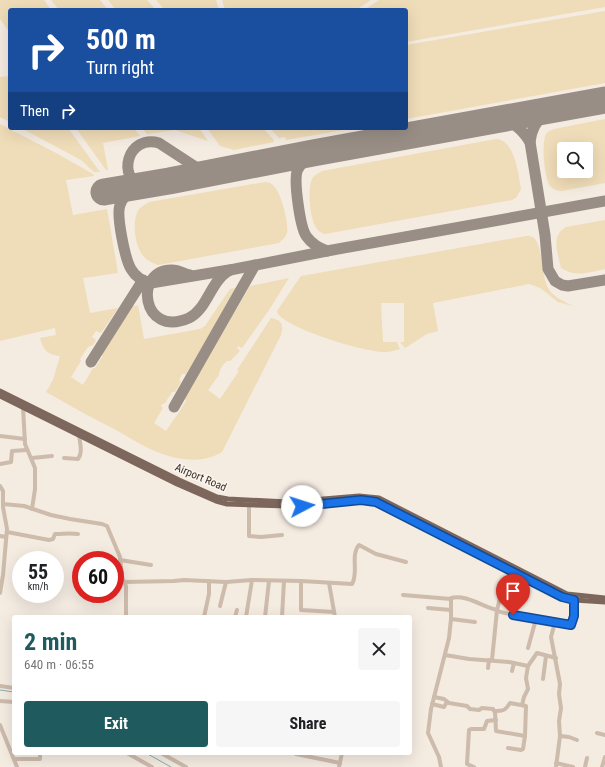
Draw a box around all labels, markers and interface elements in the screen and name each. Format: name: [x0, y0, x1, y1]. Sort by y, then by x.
text: 500 m: [86, 23, 156, 56]
icon: right: [20, 24, 72, 76]
text: Turn right: [86, 57, 154, 78]
icon: right: [57, 100, 79, 122]
text: Then: [20, 102, 49, 120]
map controls: [557, 142, 593, 178]
button: search: [557, 142, 593, 178]
street label: Airport Road: [173, 461, 229, 494]
position arrow: [281, 485, 323, 527]
speed limit sign: 60: [72, 551, 124, 603]
text: 55: [28, 560, 48, 584]
pin: [496, 574, 530, 615]
icon: arrive: [502, 580, 524, 602]
text: km/h: [28, 581, 48, 592]
text: 2 min: [24, 628, 77, 656]
button: close: [358, 628, 400, 670]
text: 640 m · 06:55: [24, 657, 94, 672]
button: Exit: [24, 701, 208, 747]
button: Share: [216, 701, 400, 747]

